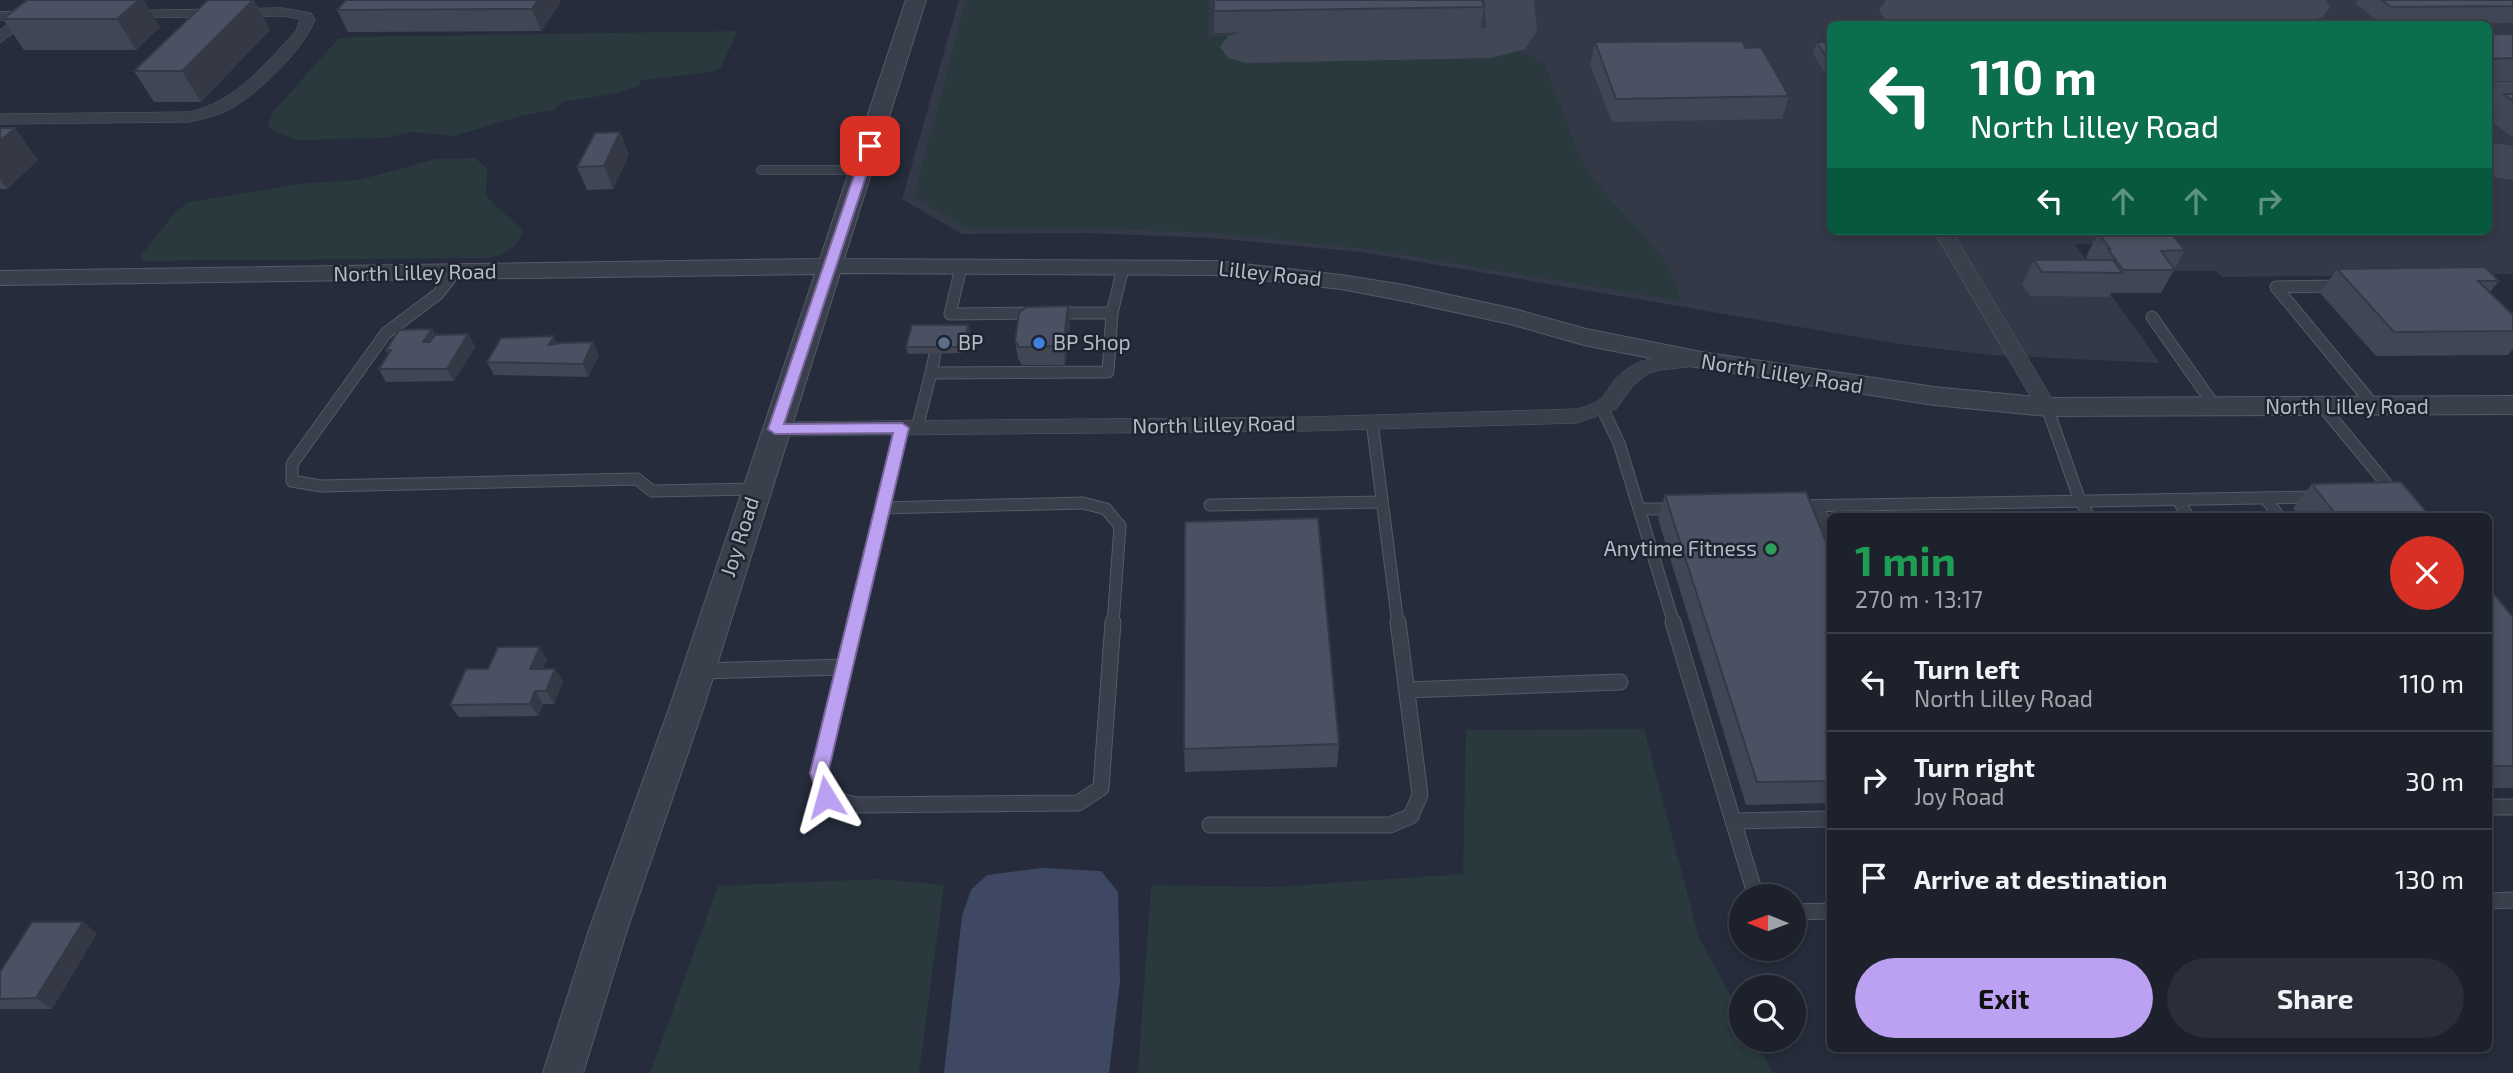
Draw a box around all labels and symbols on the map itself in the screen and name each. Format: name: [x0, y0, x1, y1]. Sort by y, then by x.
pin: [840, 116, 900, 176]
street label: Lilley Road: [1217, 255, 1323, 290]
street label: North Lilley Road: [333, 258, 497, 285]
place label: BP: [958, 329, 983, 354]
place label: BP Shop: [1053, 329, 1131, 354]
marker: BP: [936, 335, 952, 351]
marker: BP Shop: [1031, 335, 1047, 351]
street label: North Lilley Road: [1700, 347, 1865, 398]
street label: North Lilley Road: [2265, 393, 2429, 418]
street label: North Lilley Road: [1132, 410, 1296, 437]
street label: Joy Road: [714, 493, 763, 580]
place label: Anytime Fitness: [1604, 535, 1757, 560]
marker: Anytime Fitness: [1763, 541, 1779, 557]
position arrow: [789, 760, 863, 834]
north arrow: [1729, 884, 1806, 961]

